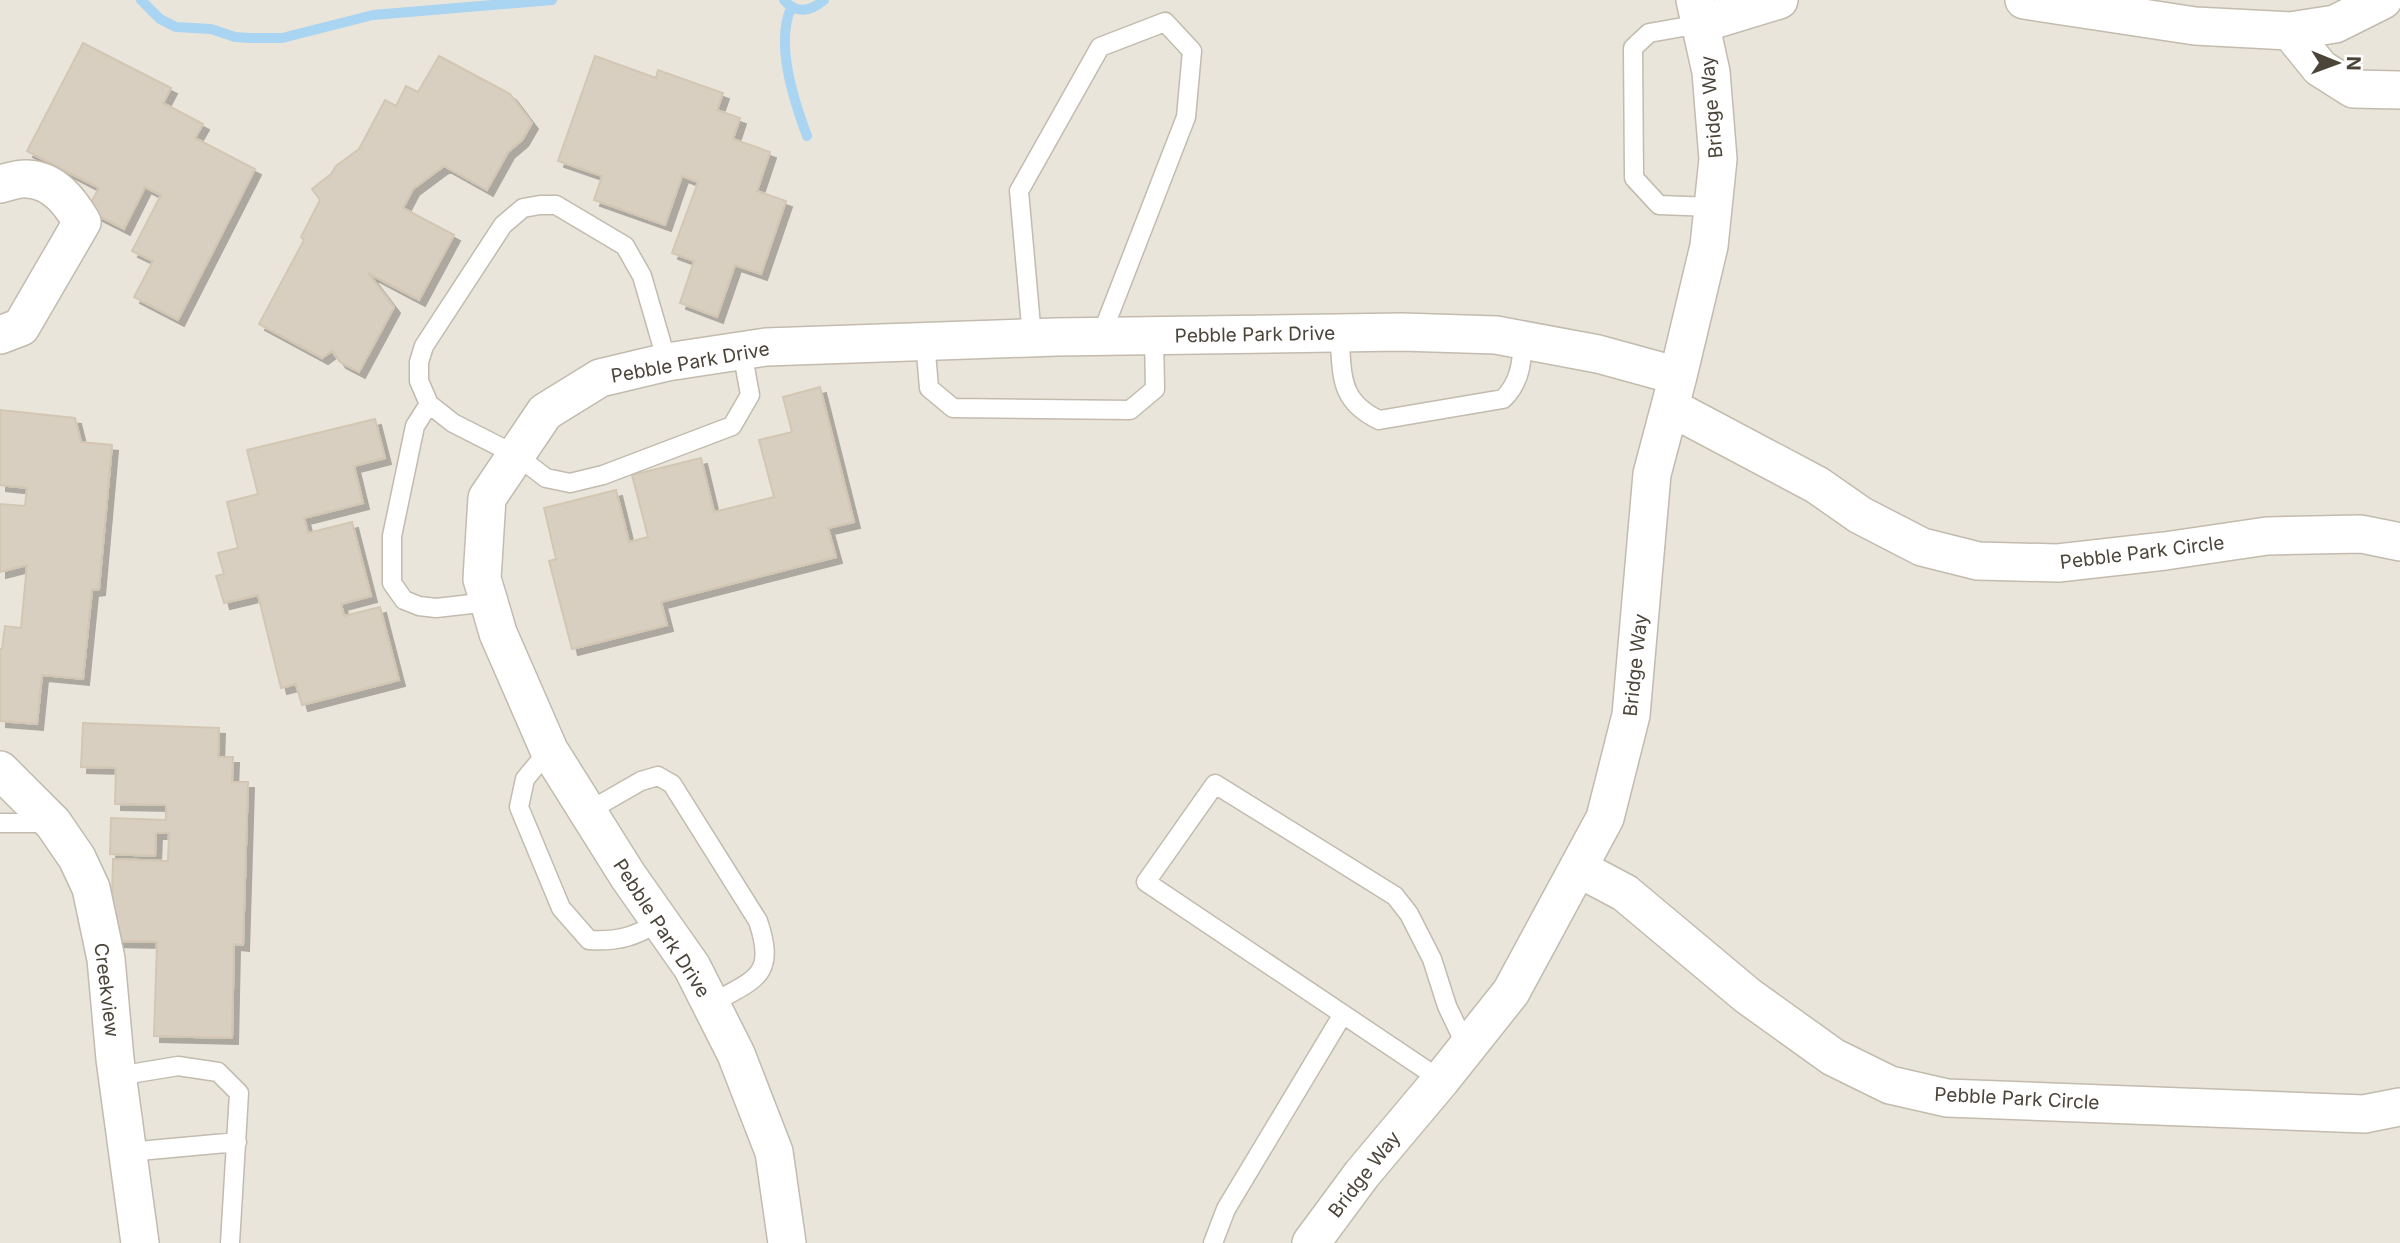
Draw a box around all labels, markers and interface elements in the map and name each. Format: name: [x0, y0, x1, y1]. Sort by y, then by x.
north arrow: [2302, 28, 2372, 98]
street label: Bridge Way: [1696, 54, 1727, 159]
text: N: [2342, 56, 2365, 71]
street label: Pebble Park Drive: [1175, 322, 1335, 347]
street label: Pebble Park Drive: [609, 337, 771, 388]
street label: Pebble Park Circle: [2059, 531, 2225, 574]
street label: Bridge Way: [1619, 612, 1652, 717]
street label: Pebble Park Drive: [608, 855, 715, 1002]
street label: Creekview: [89, 942, 124, 1039]
street label: Pebble Park Circle: [1934, 1083, 2100, 1114]
street label: Bridge Way: [1324, 1126, 1405, 1222]

